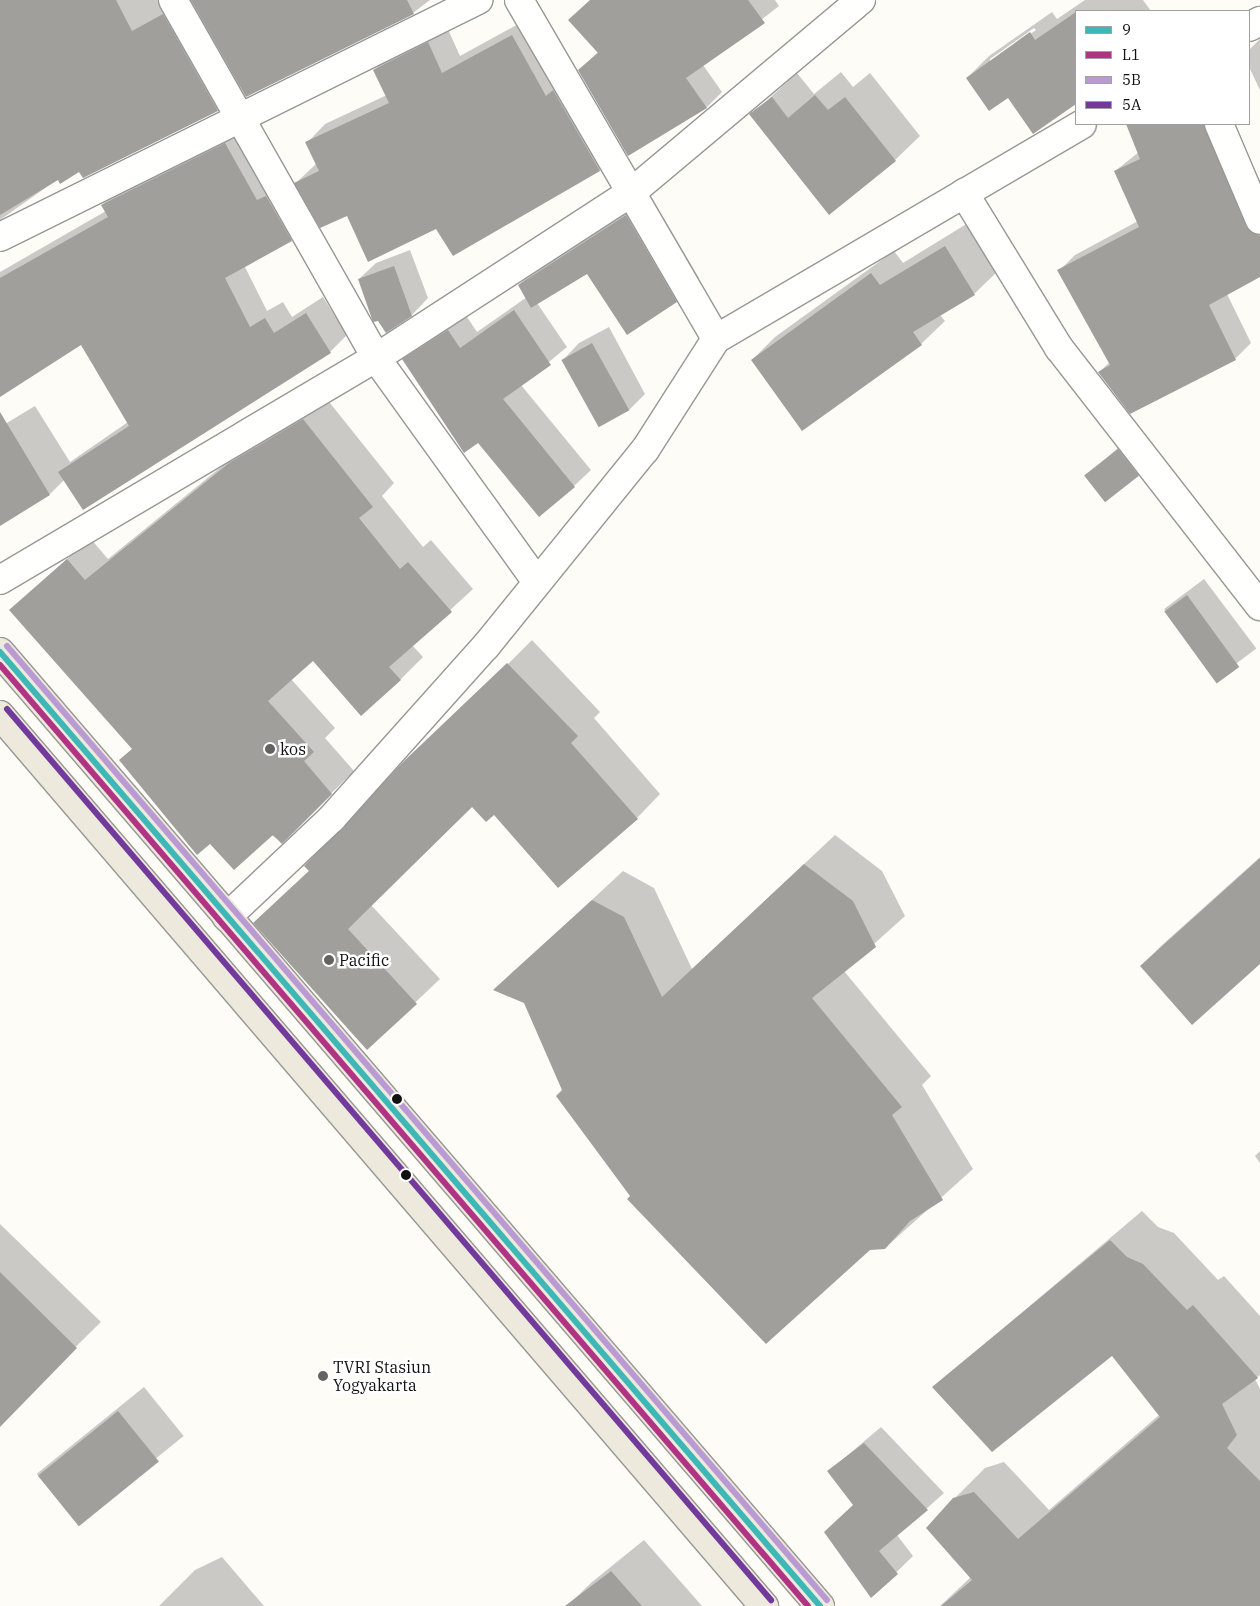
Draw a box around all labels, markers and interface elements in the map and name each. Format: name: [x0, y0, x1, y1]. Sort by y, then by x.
legend: [1075, 10, 1250, 125]
text: 9: [1122, 20, 1131, 39]
text: L1: [1122, 45, 1140, 64]
text: 5B: [1122, 70, 1141, 89]
text: 5A: [1122, 95, 1141, 114]
place label: kos: [280, 739, 306, 759]
marker: kos: [264, 743, 276, 755]
place label: Pacific: [339, 950, 389, 970]
marker: Pacific: [323, 954, 335, 966]
unlabelled marker: [392, 1094, 402, 1104]
unlabelled marker: [401, 1170, 411, 1180]
place label: TVRI Stasiun Yogyakarta: [333, 1357, 431, 1395]
marker: TVRI Stasiun Yogyakarta: [317, 1370, 329, 1382]

